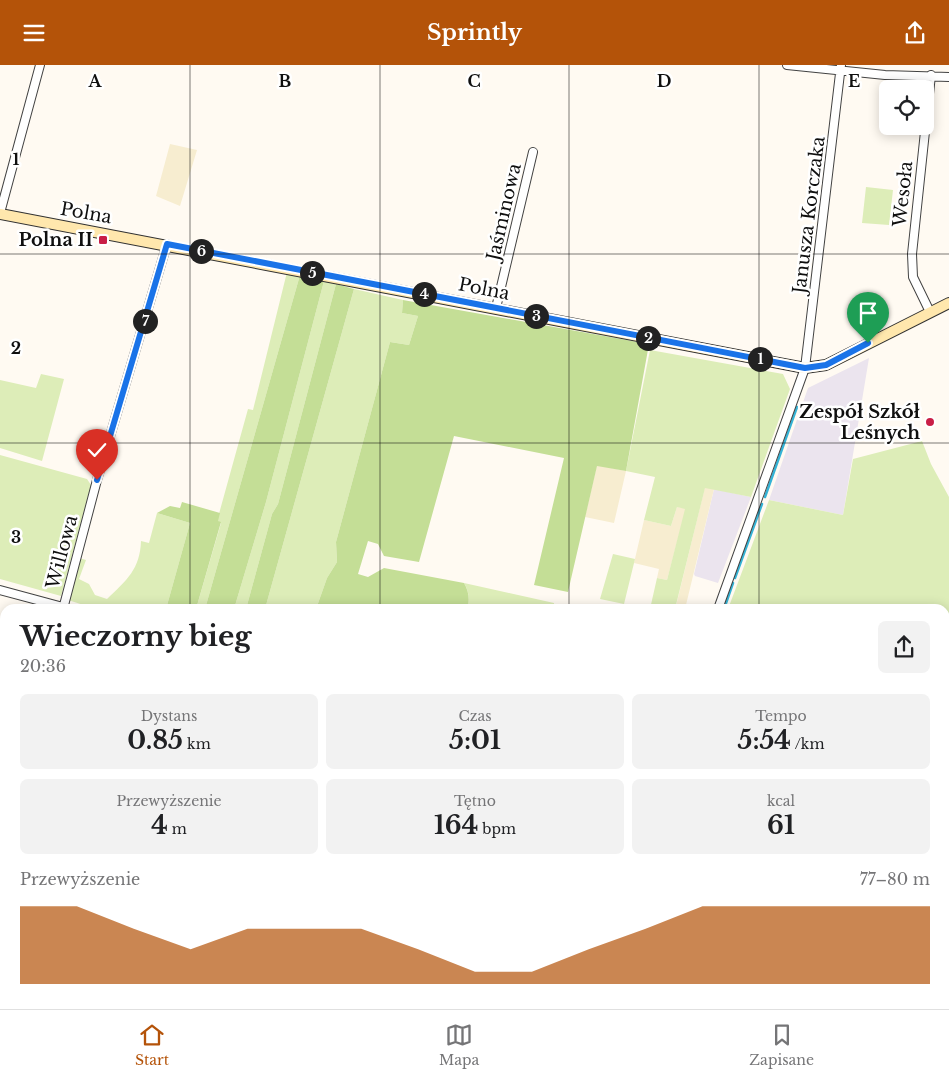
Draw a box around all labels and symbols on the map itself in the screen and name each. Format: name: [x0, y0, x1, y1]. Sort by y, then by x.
text: A: [88, 71, 103, 91]
text: B: [279, 71, 292, 91]
text: C: [467, 71, 481, 91]
text: D: [657, 71, 671, 91]
text: E: [848, 71, 860, 91]
street label: Janusza Korczaka: [788, 135, 830, 297]
text: 1: [13, 149, 20, 169]
street label: Wesoła: [889, 160, 917, 229]
street label: Jaśminowa: [482, 161, 526, 265]
street label: Polna: [59, 198, 113, 228]
place label: Polna II: [19, 229, 93, 251]
marker: Polna II: [97, 234, 109, 246]
pin: 6: [188, 239, 214, 263]
pin: 5: [300, 261, 324, 285]
street label: Polna: [456, 273, 512, 305]
pin: 4: [412, 281, 436, 307]
pin: [847, 292, 889, 343]
pin: 3: [524, 303, 548, 329]
pin: 7: [132, 309, 158, 333]
pin: 2: [636, 325, 660, 351]
text: 2: [11, 338, 21, 358]
pin: 1: [748, 347, 772, 371]
place label: Zespół Szkół Leśnych: [799, 401, 921, 444]
marker: Zespół Szkół Leśnych: [924, 416, 936, 428]
pin: [76, 429, 118, 480]
street label: Willowa: [41, 513, 82, 592]
text: 3: [11, 527, 21, 547]

